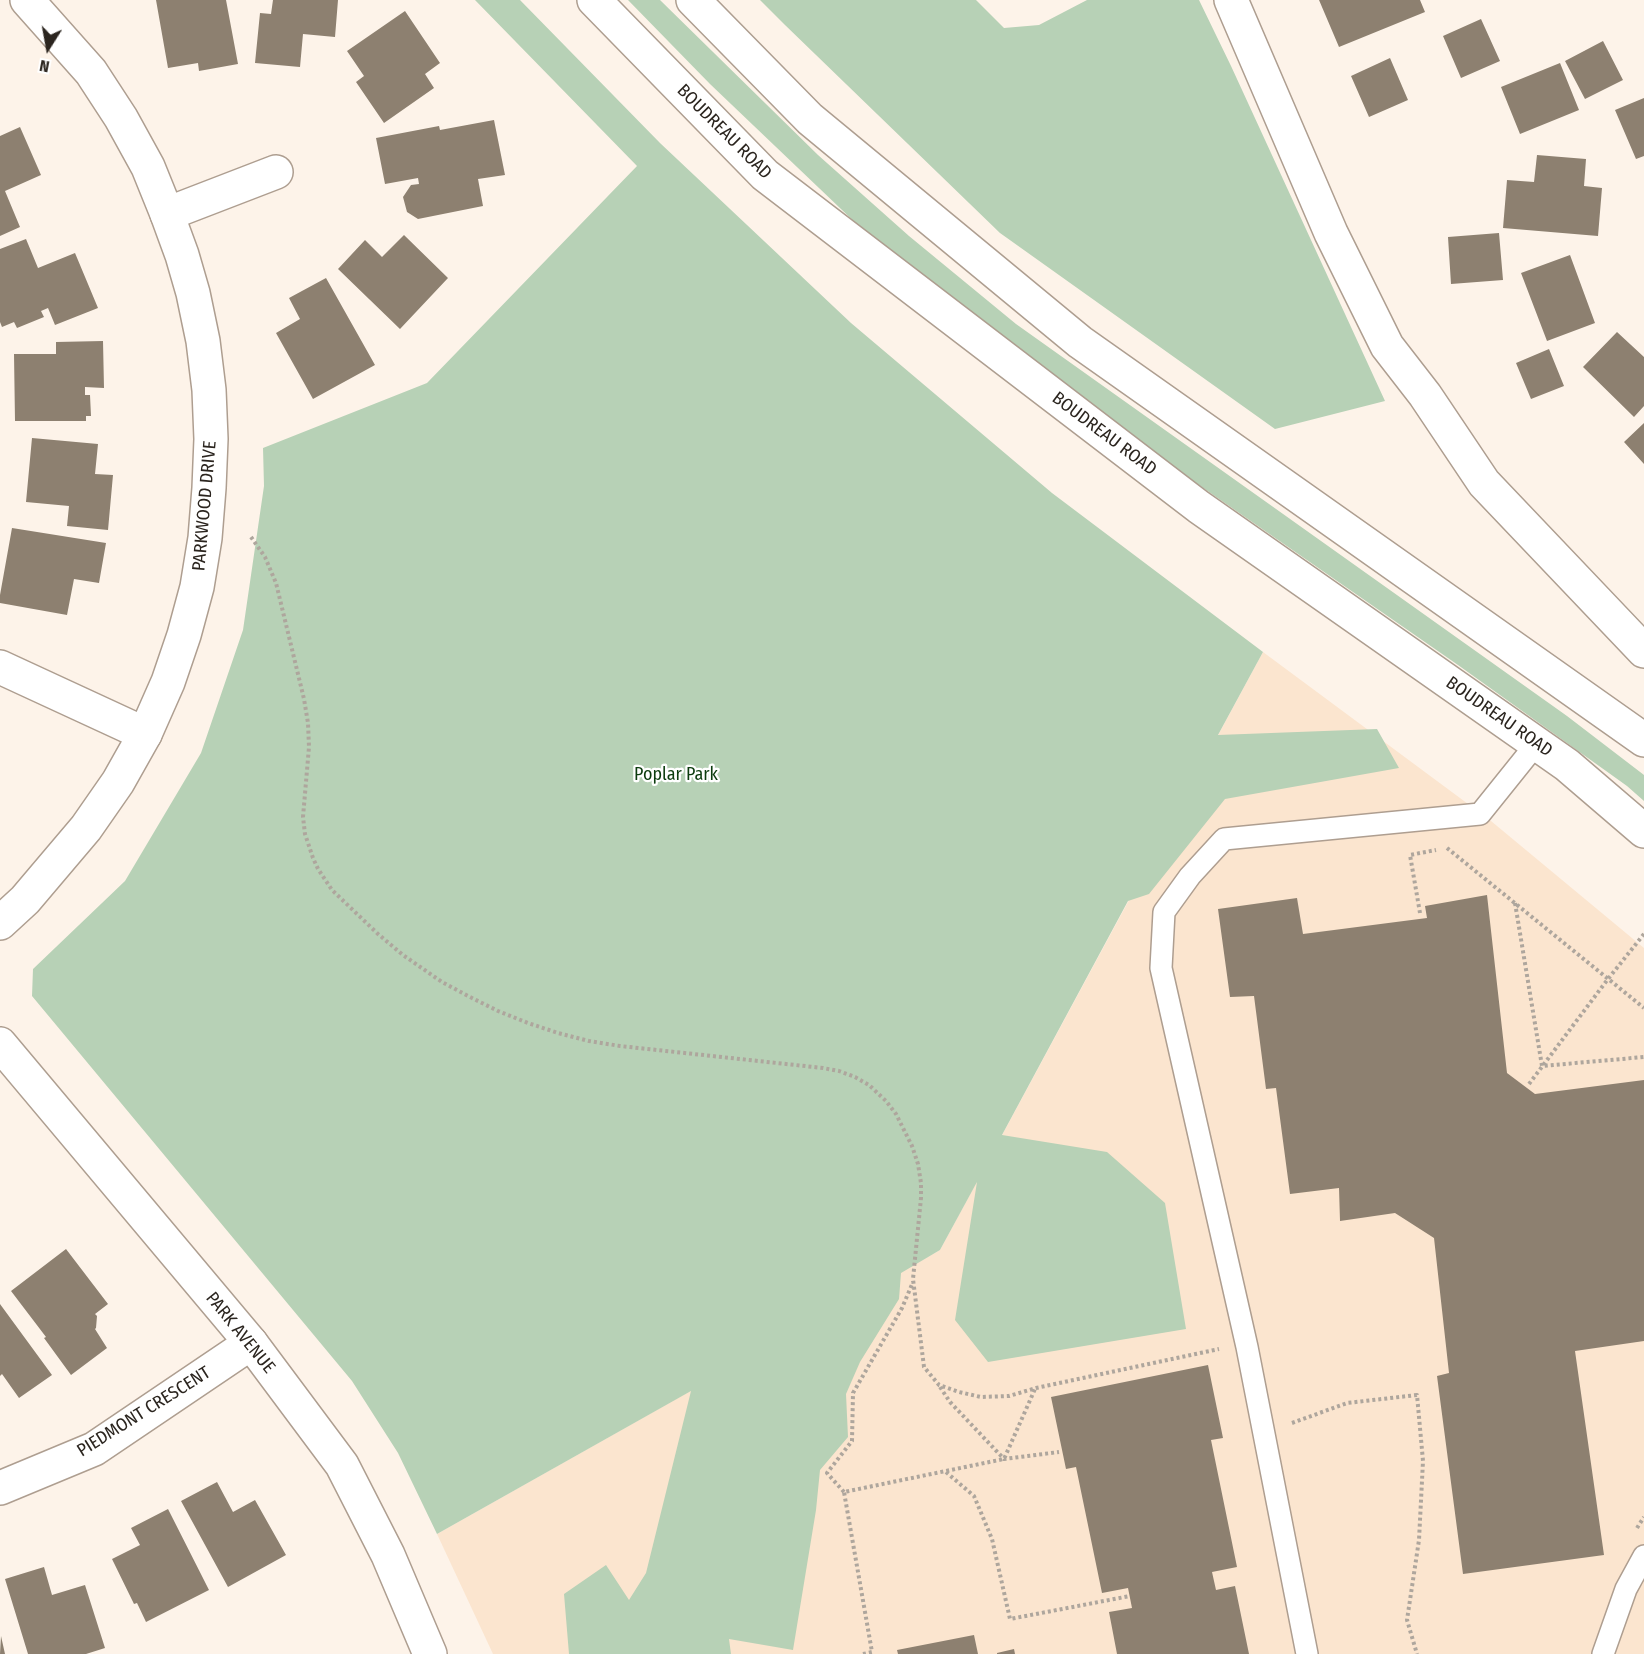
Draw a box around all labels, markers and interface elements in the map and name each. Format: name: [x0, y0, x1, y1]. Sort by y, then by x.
north arrow: [18, 18, 78, 78]
text: N: [38, 56, 51, 76]
street label: BOUDREAU ROAD: [672, 80, 776, 184]
street label: BOUDREAU ROAD: [1047, 388, 1161, 480]
street label: PARKWOOD DRIVE: [189, 440, 221, 572]
street label: BOUDREAU ROAD: [1442, 672, 1556, 762]
park label: Poplar Park: [634, 764, 718, 786]
street label: PARK AVENUE: [201, 1288, 279, 1378]
street label: PIEDMONT CRESCENT: [73, 1362, 215, 1462]

